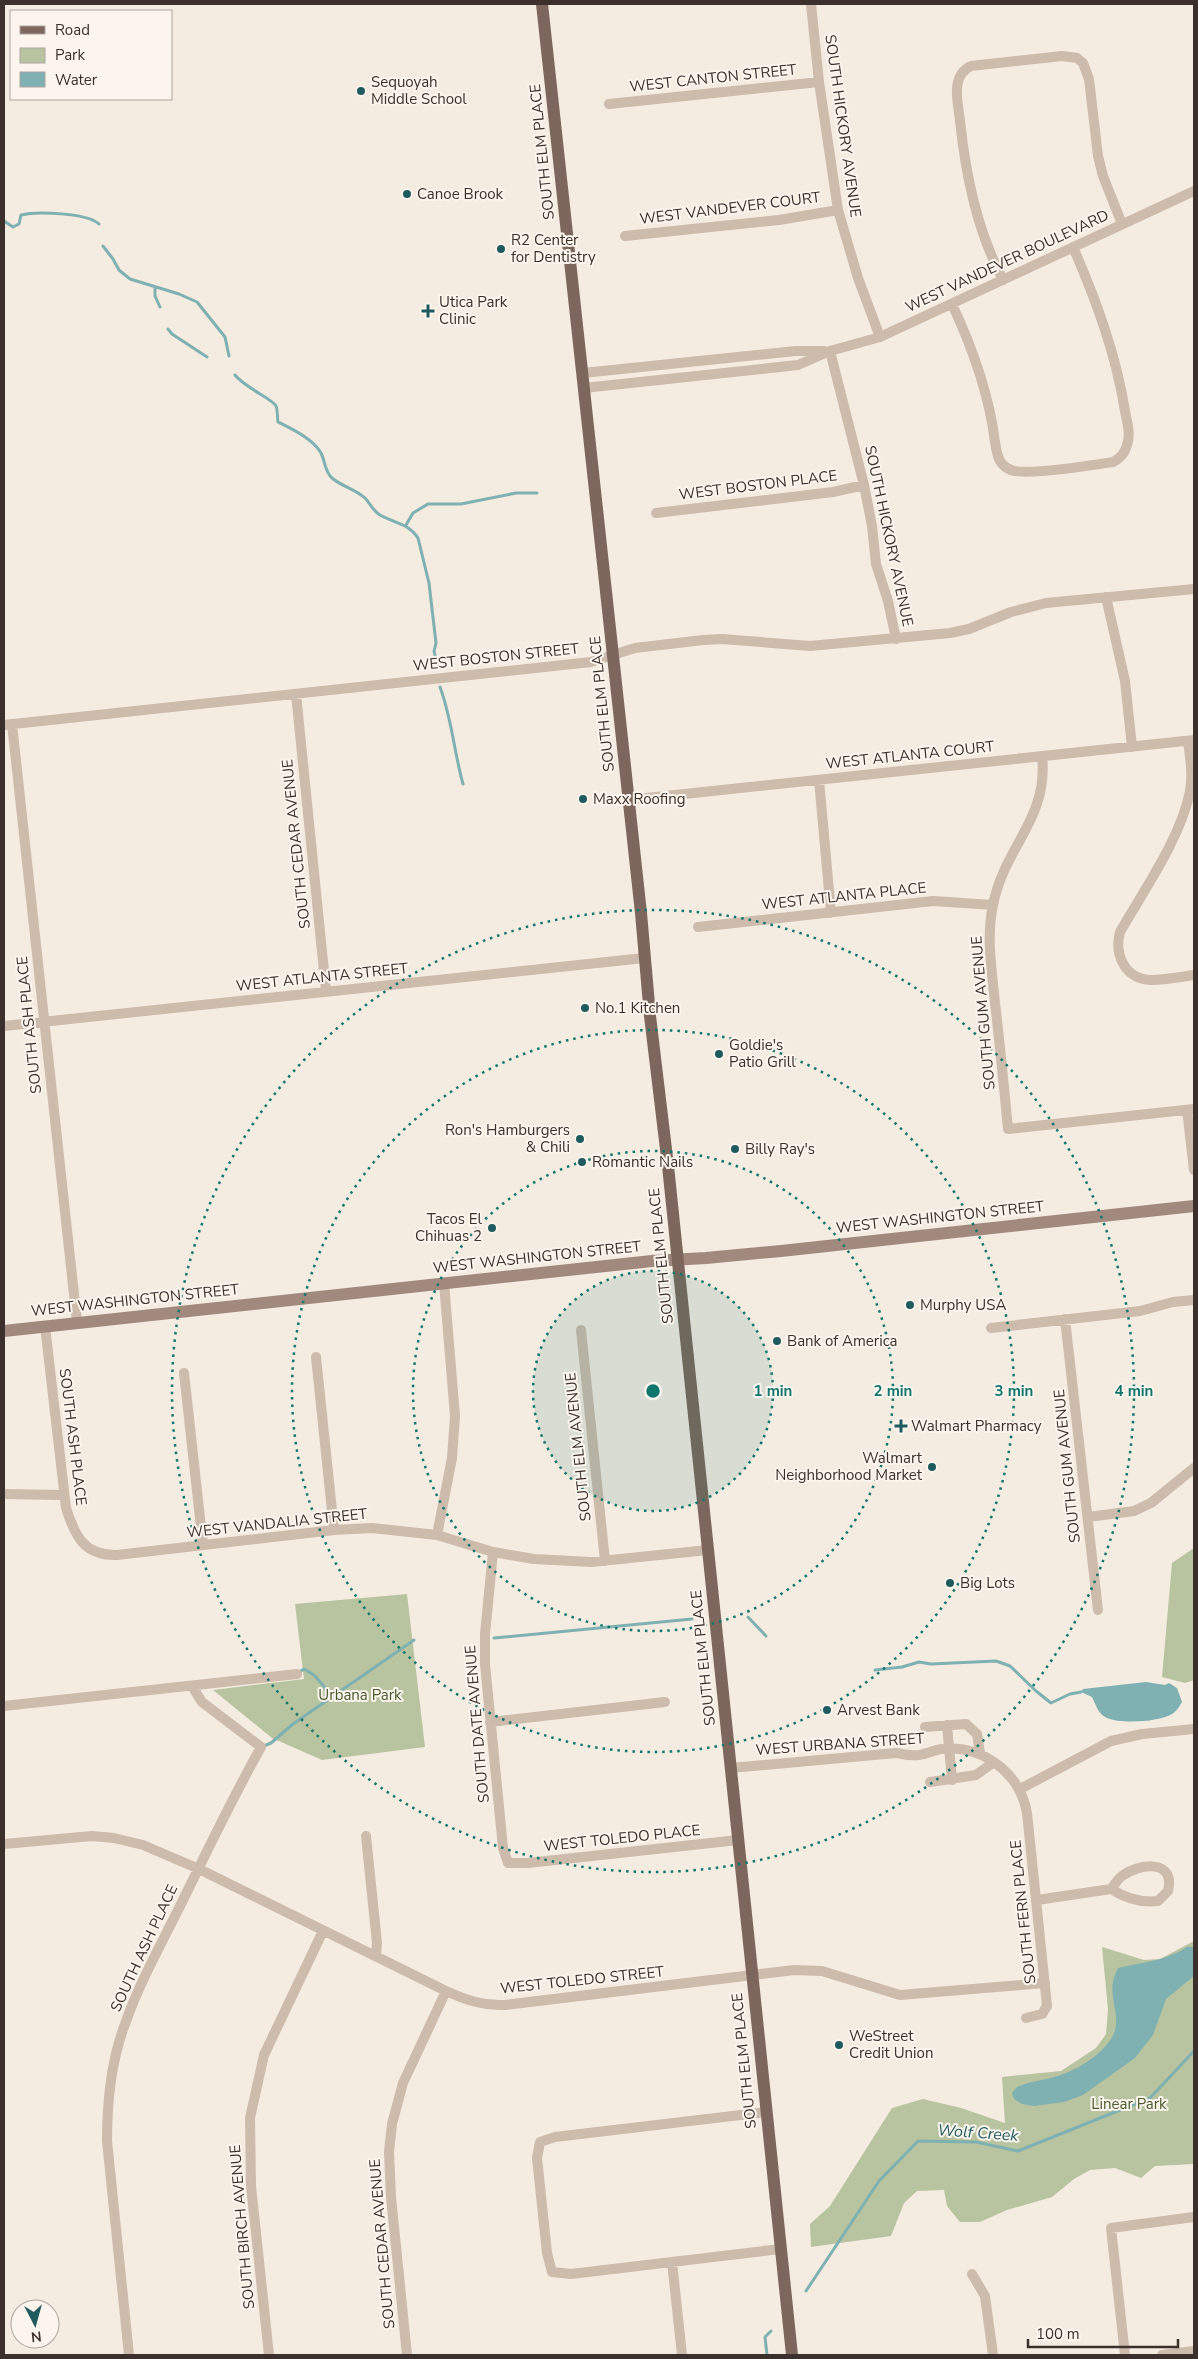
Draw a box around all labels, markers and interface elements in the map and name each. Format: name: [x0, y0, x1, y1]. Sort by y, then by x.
legend: [10, 10, 172, 100]
text: Road: [55, 20, 90, 40]
street label: SOUTH HICKORY AVENUE: [820, 33, 866, 219]
text: Park: [55, 45, 85, 65]
street label: WEST CANTON STREET: [628, 59, 798, 97]
text: Water: [55, 70, 98, 90]
place label: Sequoyah Middle School: [371, 72, 467, 109]
street label: SOUTH ELM PLACE: [525, 83, 559, 221]
marker: Sequoyah Middle School: [355, 85, 367, 97]
place label: Canoe Brook: [417, 184, 504, 204]
street label: WEST VANDEVER COURT: [638, 187, 822, 229]
marker: Canoe Brook: [401, 188, 413, 200]
street label: WEST VANDEVER BOULEVARD: [902, 205, 1112, 317]
place label: R2 Center for Dentistry: [511, 230, 596, 267]
marker: R2 Center for Dentistry: [495, 243, 507, 255]
place label: Utica Park Clinic: [439, 292, 508, 329]
marker: Utica Park Clinic: [421, 304, 435, 318]
street label: SOUTH HICKORY AVENUE: [860, 444, 918, 628]
street label: WEST BOSTON PLACE: [678, 465, 838, 505]
street label: SOUTH ELM PLACE: [585, 635, 619, 773]
street label: WEST BOSTON STREET: [412, 638, 580, 676]
street label: WEST ATLANTA COURT: [825, 736, 995, 774]
street label: SOUTH CEDAR AVENUE: [277, 758, 315, 930]
place label: Maxx Roofing: [593, 789, 686, 809]
marker: Maxx Roofing: [577, 793, 589, 805]
street label: WEST ATLANTA PLACE: [761, 877, 927, 915]
street label: SOUTH GUM AVENUE: [966, 935, 1000, 1091]
street label: SOUTH ASH PLACE: [12, 955, 46, 1095]
street label: WEST ATLANTA STREET: [235, 958, 409, 996]
place label: No.1 Kitchen: [595, 998, 680, 1018]
marker: No.1 Kitchen: [579, 1002, 591, 1014]
place label: Goldie's Patio Grill: [729, 1035, 796, 1072]
marker: Goldie's Patio Grill: [713, 1048, 725, 1060]
place label: Ron's Hamburgers & Chili: [445, 1120, 570, 1157]
marker: Ron's Hamburgers & Chili: [574, 1133, 586, 1145]
place label: Billy Ray's: [745, 1139, 815, 1159]
marker: Billy Ray's: [729, 1143, 741, 1155]
place label: Romantic Nails: [592, 1152, 693, 1172]
marker: Romantic Nails: [576, 1156, 588, 1168]
street label: SOUTH ELM PLACE: [644, 1187, 678, 1325]
street label: WEST WASHINGTON STREET: [835, 1196, 1045, 1238]
place label: Tacos El Chihuas 2: [415, 1209, 483, 1246]
marker: Tacos El Chihuas 2: [486, 1222, 498, 1234]
street label: WEST WASHINGTON STREET: [432, 1236, 642, 1278]
street label: WEST WASHINGTON STREET: [30, 1279, 240, 1321]
place label: Murphy USA: [920, 1295, 1006, 1315]
marker: Murphy USA: [904, 1299, 916, 1311]
place label: Bank of America: [787, 1331, 898, 1351]
marker: Bank of America: [771, 1335, 783, 1347]
street label: SOUTH ASH PLACE: [55, 1367, 91, 1507]
street label: SOUTH ELM AVENUE: [560, 1372, 596, 1522]
text: 1 min: [754, 1381, 792, 1401]
text: 2 min: [874, 1381, 912, 1401]
text: 3 min: [995, 1381, 1033, 1401]
text: 4 min: [1115, 1381, 1153, 1401]
centre of rings: [644, 1382, 662, 1400]
street label: SOUTH GUM AVENUE: [1049, 1388, 1085, 1544]
place label: Walmart Pharmacy: [911, 1416, 1042, 1436]
marker: Walmart Pharmacy: [895, 1420, 907, 1432]
place label: Walmart Neighborhood Market: [775, 1448, 923, 1485]
marker: Walmart Neighborhood Market: [926, 1461, 938, 1473]
street label: WEST VANDALIA STREET: [186, 1504, 368, 1542]
place label: Big Lots: [960, 1573, 1015, 1593]
marker: Big Lots: [944, 1577, 956, 1589]
street label: SOUTH ELM PLACE: [686, 1589, 720, 1727]
street label: SOUTH DATE AVENUE: [460, 1644, 494, 1804]
park label: Urbana Park: [318, 1685, 402, 1705]
place label: Arvest Bank: [837, 1700, 920, 1720]
marker: Arvest Bank: [821, 1704, 833, 1716]
street label: WEST URBANA STREET: [755, 1728, 925, 1760]
street label: WEST TOLEDO PLACE: [543, 1820, 701, 1856]
street label: SOUTH FERN PLACE: [1005, 1839, 1041, 1985]
street label: SOUTH ASH PLACE: [106, 1881, 182, 2015]
street label: WEST TOLEDO STREET: [499, 1961, 665, 1999]
street label: SOUTH ELM PLACE: [727, 1992, 761, 2130]
place label: WeStreet Credit Union: [849, 2026, 933, 2063]
marker: WeStreet Credit Union: [833, 2039, 845, 2051]
park label: Linear Park: [1091, 2094, 1167, 2114]
water label: Wolf Creek: [937, 2119, 1020, 2147]
street label: SOUTH BIRCH AVENUE: [225, 2144, 259, 2310]
street label: SOUTH CEDAR AVENUE: [365, 2158, 399, 2330]
north arrow: [10, 2299, 60, 2349]
scale bar: [1028, 2316, 1178, 2348]
text: 100 m: [1036, 2324, 1080, 2344]
text: N: [30, 2326, 43, 2346]

